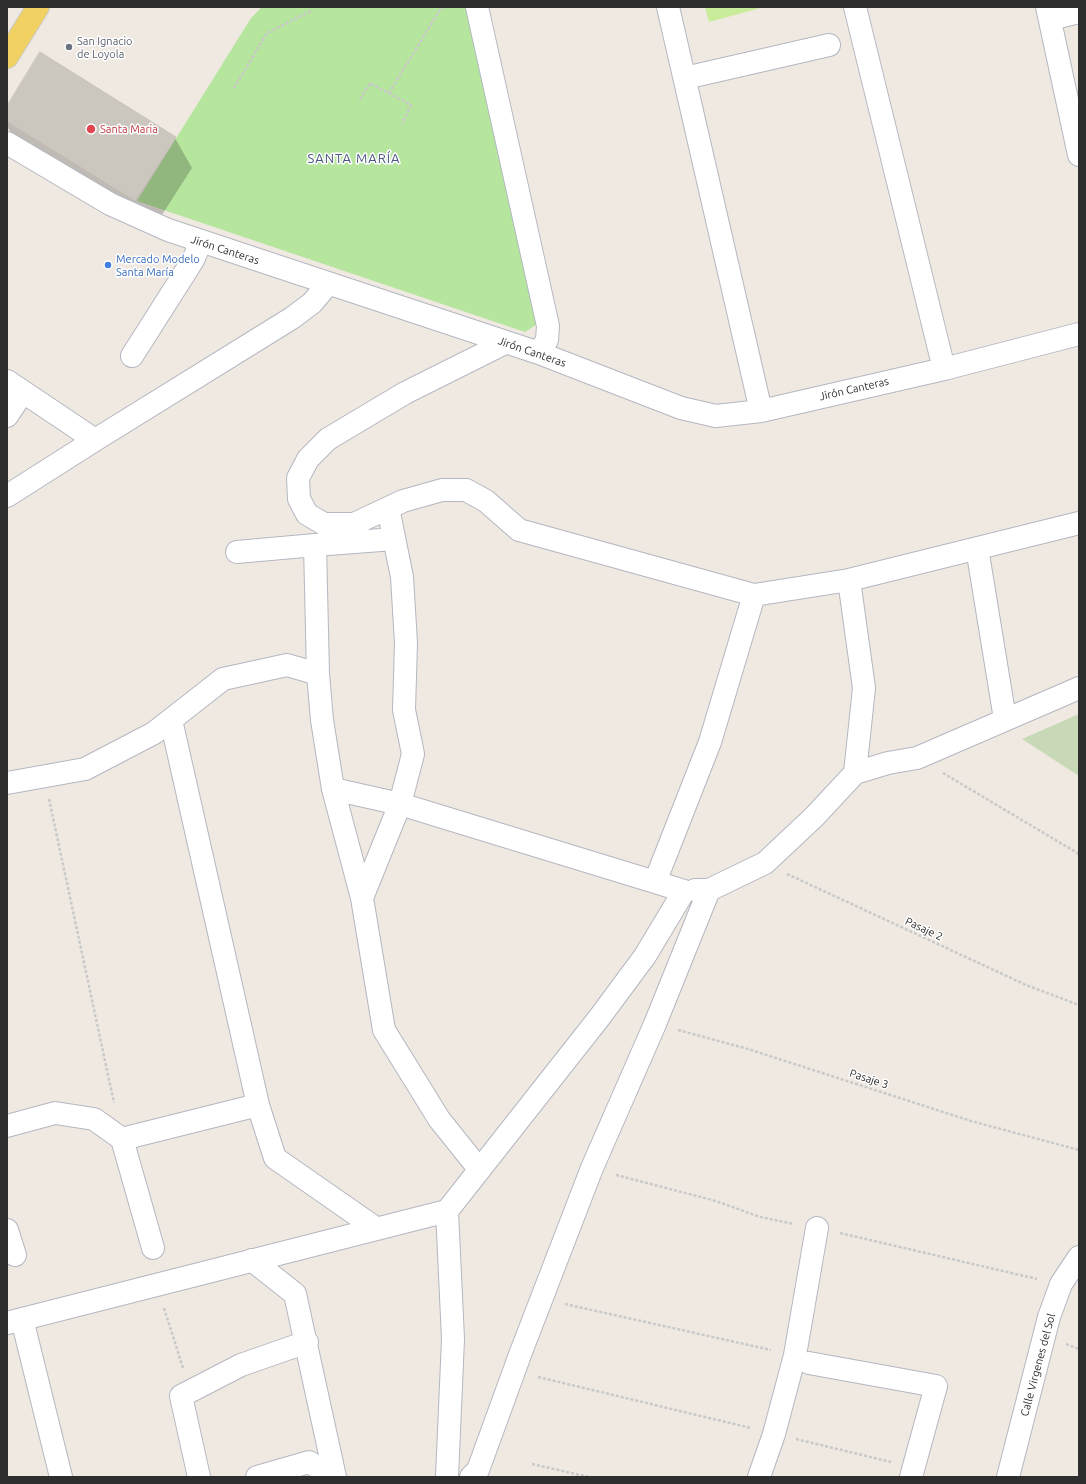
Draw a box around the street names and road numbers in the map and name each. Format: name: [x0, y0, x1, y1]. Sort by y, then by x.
street label: Jirón Canteras: [189, 233, 261, 267]
street label: Jirón Canteras: [496, 334, 568, 370]
street label: Jirón Canteras: [818, 375, 890, 403]
street label: Pasaje 2: [903, 915, 945, 943]
street label: Pasaje 3: [848, 1067, 890, 1091]
street label: Calle Virgenes del Sol: [1018, 1312, 1058, 1418]

